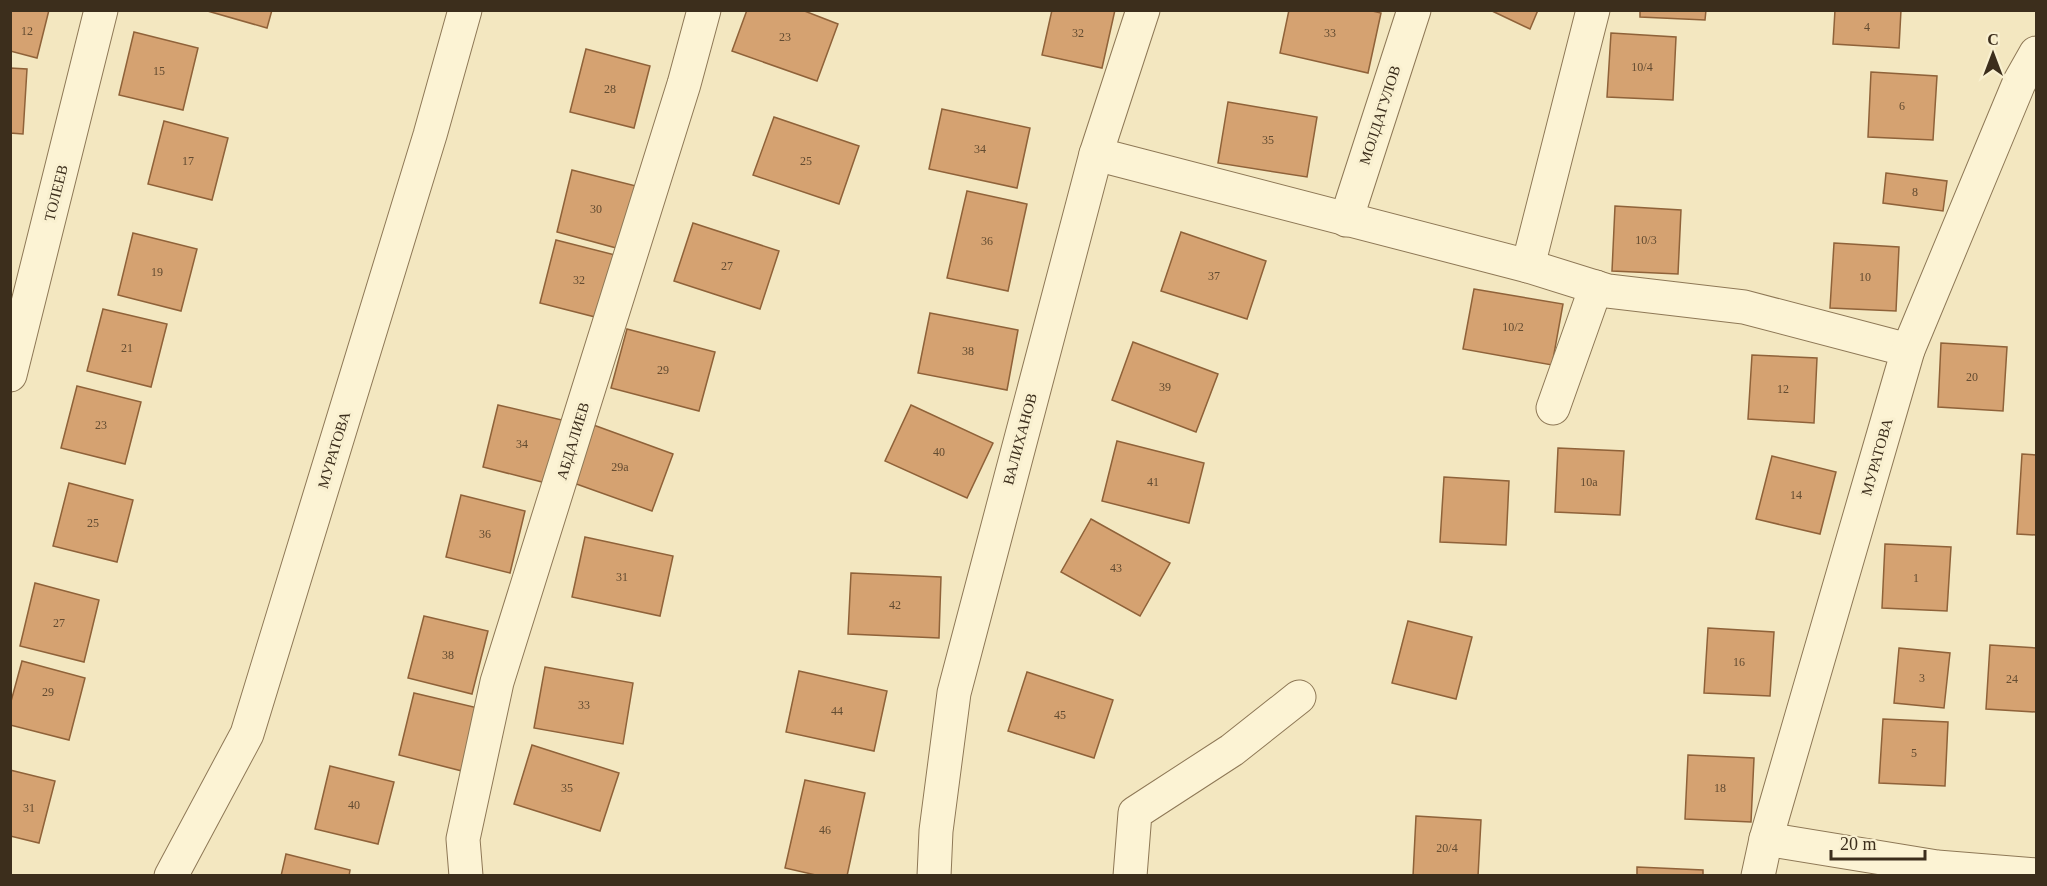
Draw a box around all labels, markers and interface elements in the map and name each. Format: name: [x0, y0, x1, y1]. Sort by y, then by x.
house number: 4: [1864, 20, 1870, 34]
house number: 12: [21, 24, 33, 38]
north arrow: [1963, 24, 2023, 84]
house number: 32: [1072, 26, 1084, 40]
house number: 33: [1324, 26, 1336, 40]
house number: 23: [779, 30, 791, 44]
text: С: [1987, 31, 1999, 48]
house number: 10/4: [1631, 60, 1653, 74]
street label: МОЛДАГУЛОВ: [1356, 63, 1404, 167]
house number: 15: [153, 64, 165, 78]
house number: 28: [604, 82, 616, 96]
house number: 6: [1899, 99, 1905, 113]
house number: 35: [1262, 133, 1274, 147]
house number: 34: [974, 142, 986, 156]
house number: 17: [182, 154, 194, 168]
house number: 25: [800, 154, 812, 168]
street label: ТОЛЕЕВ: [41, 163, 71, 223]
house number: 8: [1912, 185, 1918, 199]
house number: 30: [590, 202, 602, 216]
house number: 10/3: [1635, 233, 1657, 247]
house number: 36: [981, 234, 993, 248]
house number: 27: [721, 259, 733, 273]
house number: 19: [151, 265, 163, 279]
house number: 37: [1208, 269, 1220, 283]
house number: 10: [1859, 270, 1871, 284]
house number: 32: [573, 273, 585, 287]
house number: 10/2: [1502, 320, 1524, 334]
house number: 21: [121, 341, 133, 355]
house number: 38: [962, 344, 974, 358]
house number: 29: [657, 363, 669, 377]
house number: 20: [1966, 370, 1978, 384]
house number: 39: [1159, 380, 1171, 394]
house number: 12: [1777, 382, 1789, 396]
street label: ВАЛИХАНОВ: [1000, 391, 1040, 487]
street label: АБДАЛИЕВ: [554, 400, 592, 482]
street label: МУРАТОВА: [315, 409, 353, 490]
street label: МУРАТОВА: [1858, 416, 1896, 497]
house number: 23: [95, 418, 107, 432]
house number: 34: [516, 437, 528, 451]
house number: 40: [933, 445, 945, 459]
house number: 29а: [611, 460, 629, 474]
house number: 41: [1147, 475, 1159, 489]
house number: 10а: [1580, 475, 1598, 489]
house number: 14: [1790, 488, 1802, 502]
house number: 25: [87, 516, 99, 530]
house number: 36: [479, 527, 491, 541]
house number: 43: [1110, 561, 1122, 575]
house number: 31: [616, 570, 628, 584]
house number: 1: [1913, 571, 1919, 585]
house number: 42: [889, 598, 901, 612]
house number: 27: [53, 616, 65, 630]
house number: 38: [442, 648, 454, 662]
house number: 16: [1733, 655, 1745, 669]
house number: 3: [1919, 671, 1925, 685]
house number: 24: [2006, 672, 2018, 686]
house number: 29: [42, 685, 54, 699]
house number: 33: [578, 698, 590, 712]
house number: 44: [831, 704, 843, 718]
house number: 45: [1054, 708, 1066, 722]
house number: 5: [1911, 746, 1917, 760]
house number: 35: [561, 781, 573, 795]
house number: 18: [1714, 781, 1726, 795]
house number: 40: [348, 798, 360, 812]
house number: 31: [23, 801, 35, 815]
house number: 46: [819, 823, 831, 837]
scale bar: [1831, 823, 1926, 861]
text: 20 m: [1840, 834, 1877, 854]
house number: 20/4: [1436, 841, 1458, 855]

